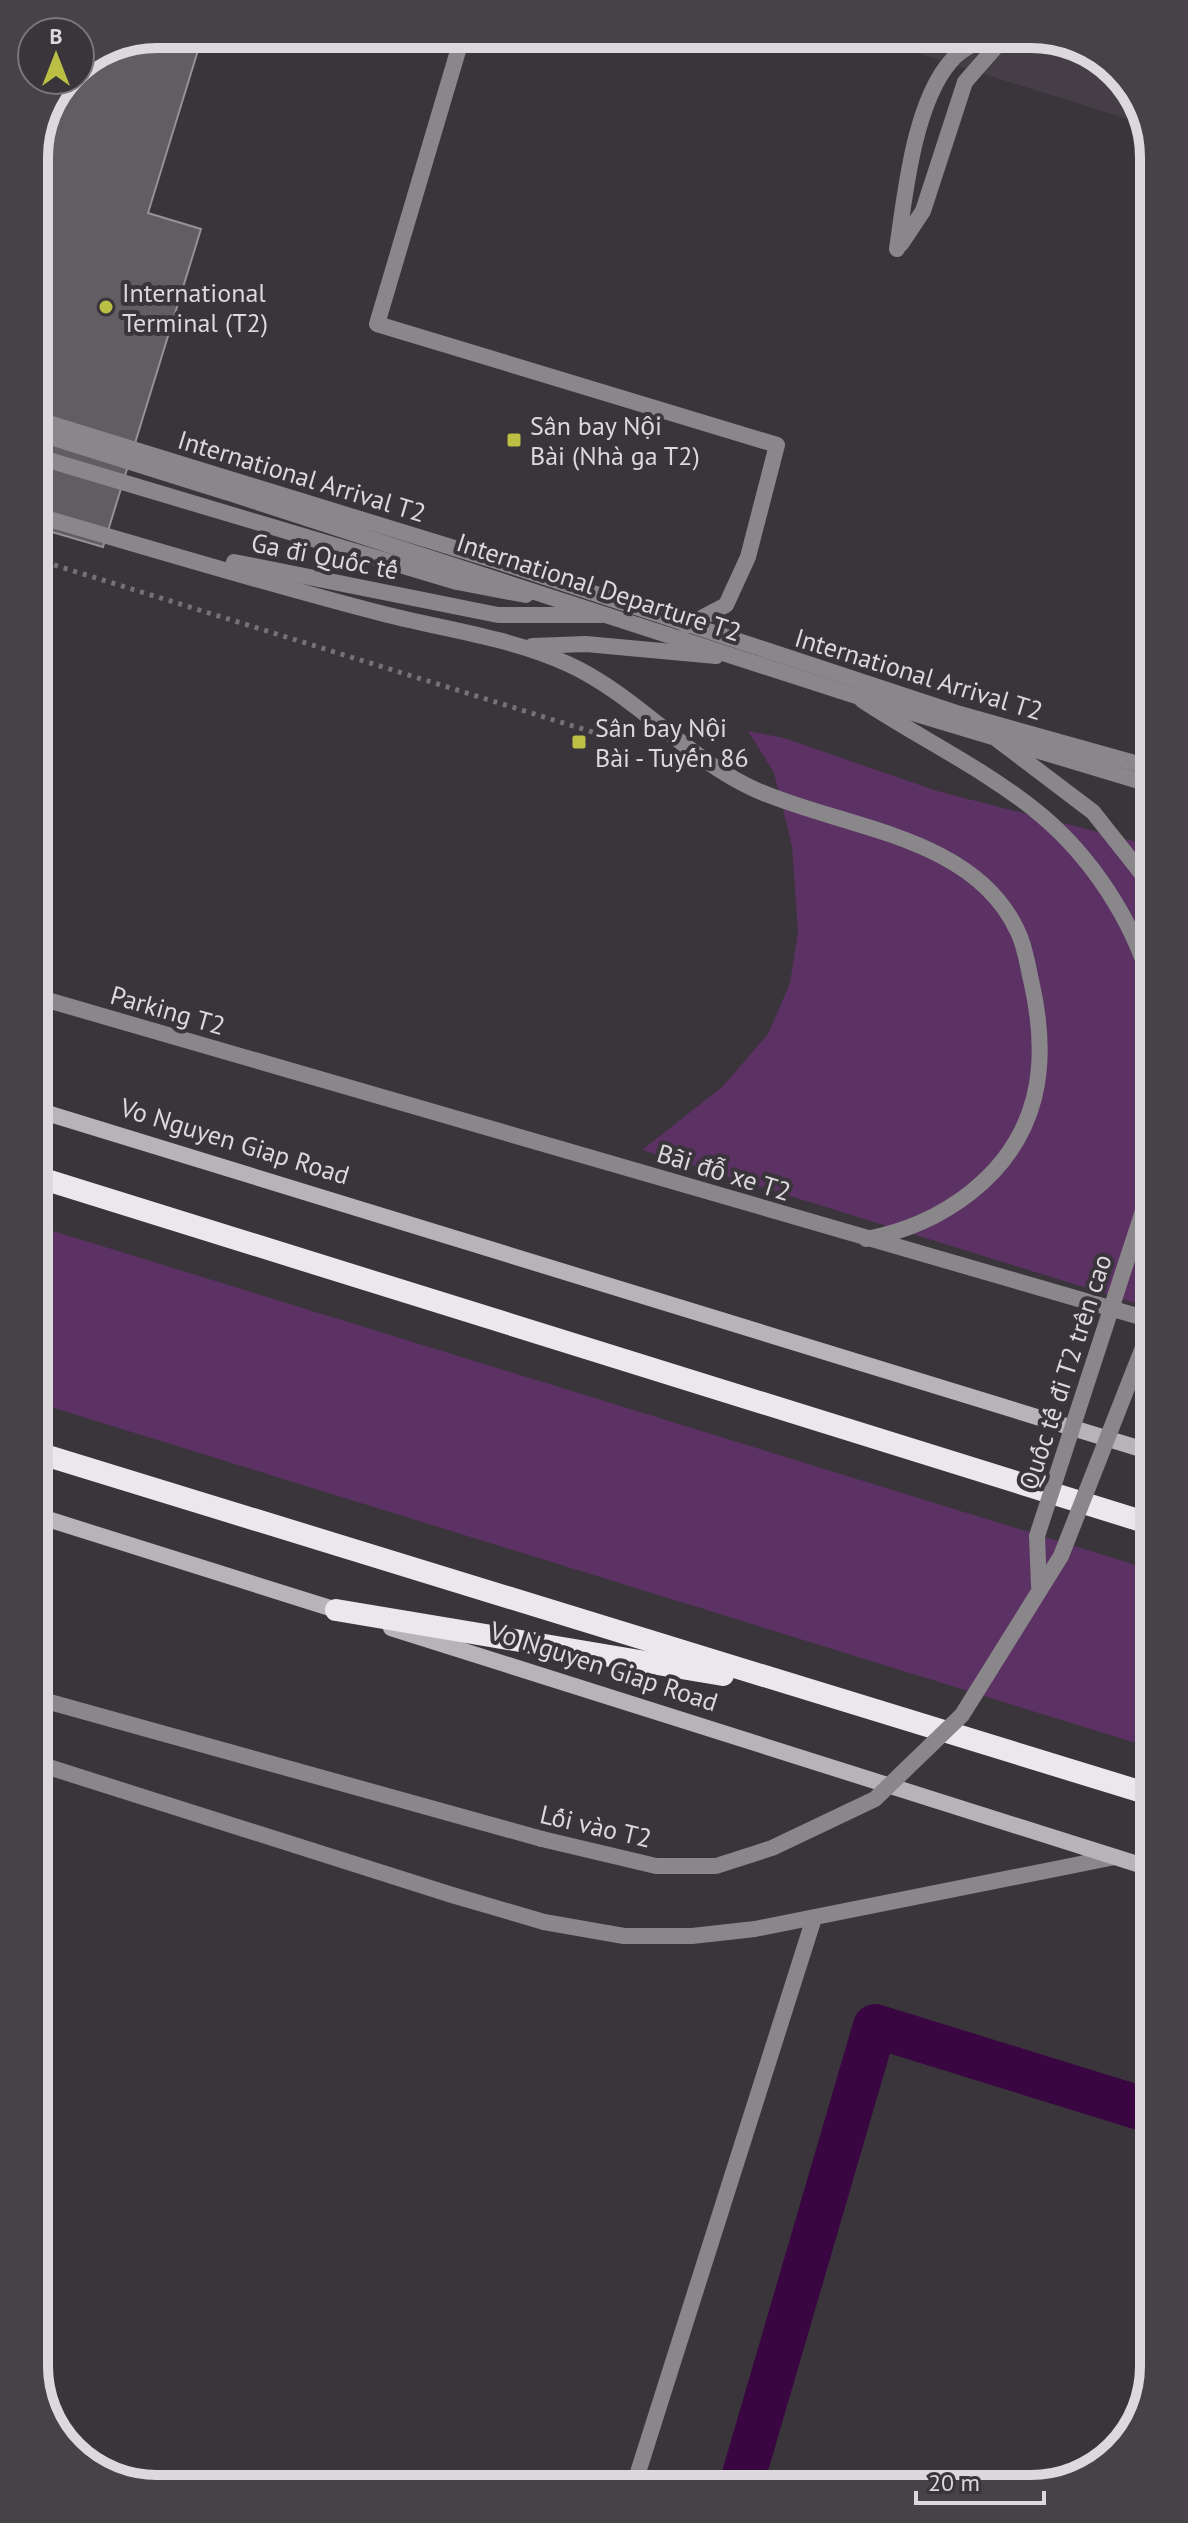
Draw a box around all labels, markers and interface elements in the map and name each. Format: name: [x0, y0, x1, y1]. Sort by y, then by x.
north arrow: [16, 16, 96, 96]
text: B: [49, 22, 63, 50]
place label: International Terminal (T2): [122, 276, 268, 339]
marker: International Terminal (T2): [97, 298, 115, 316]
place label: Sân bay Nội Bài (Nhà ga T2): [530, 409, 700, 472]
street label: International Arrival T2: [174, 423, 430, 529]
marker: Sân bay Nội Bài (Nhà ga T2): [505, 431, 523, 449]
street label: International Departure T2: [453, 525, 745, 649]
street label: Ga đi Quốc tế: [249, 526, 401, 586]
street label: International Arrival T2: [791, 621, 1047, 727]
place label: Sân bay Nội Bài - Tuyến 86: [595, 711, 749, 774]
marker: Sân bay Nội Bài - Tuyến 86: [570, 733, 588, 751]
street label: Parking T2: [107, 978, 229, 1042]
street label: Vo Nguyen Giap Road: [116, 1090, 353, 1192]
street label: Bãi đỗ xe T2: [653, 1136, 795, 1208]
street label: Quốc tế đi T2 trên cao: [1011, 1250, 1119, 1494]
street label: Vo Nguyen Giap Road: [485, 1613, 722, 1718]
street label: Lối vào T2: [537, 1797, 655, 1855]
scale bar: [916, 2455, 1044, 2505]
text: 20 m: [928, 2467, 980, 2498]

